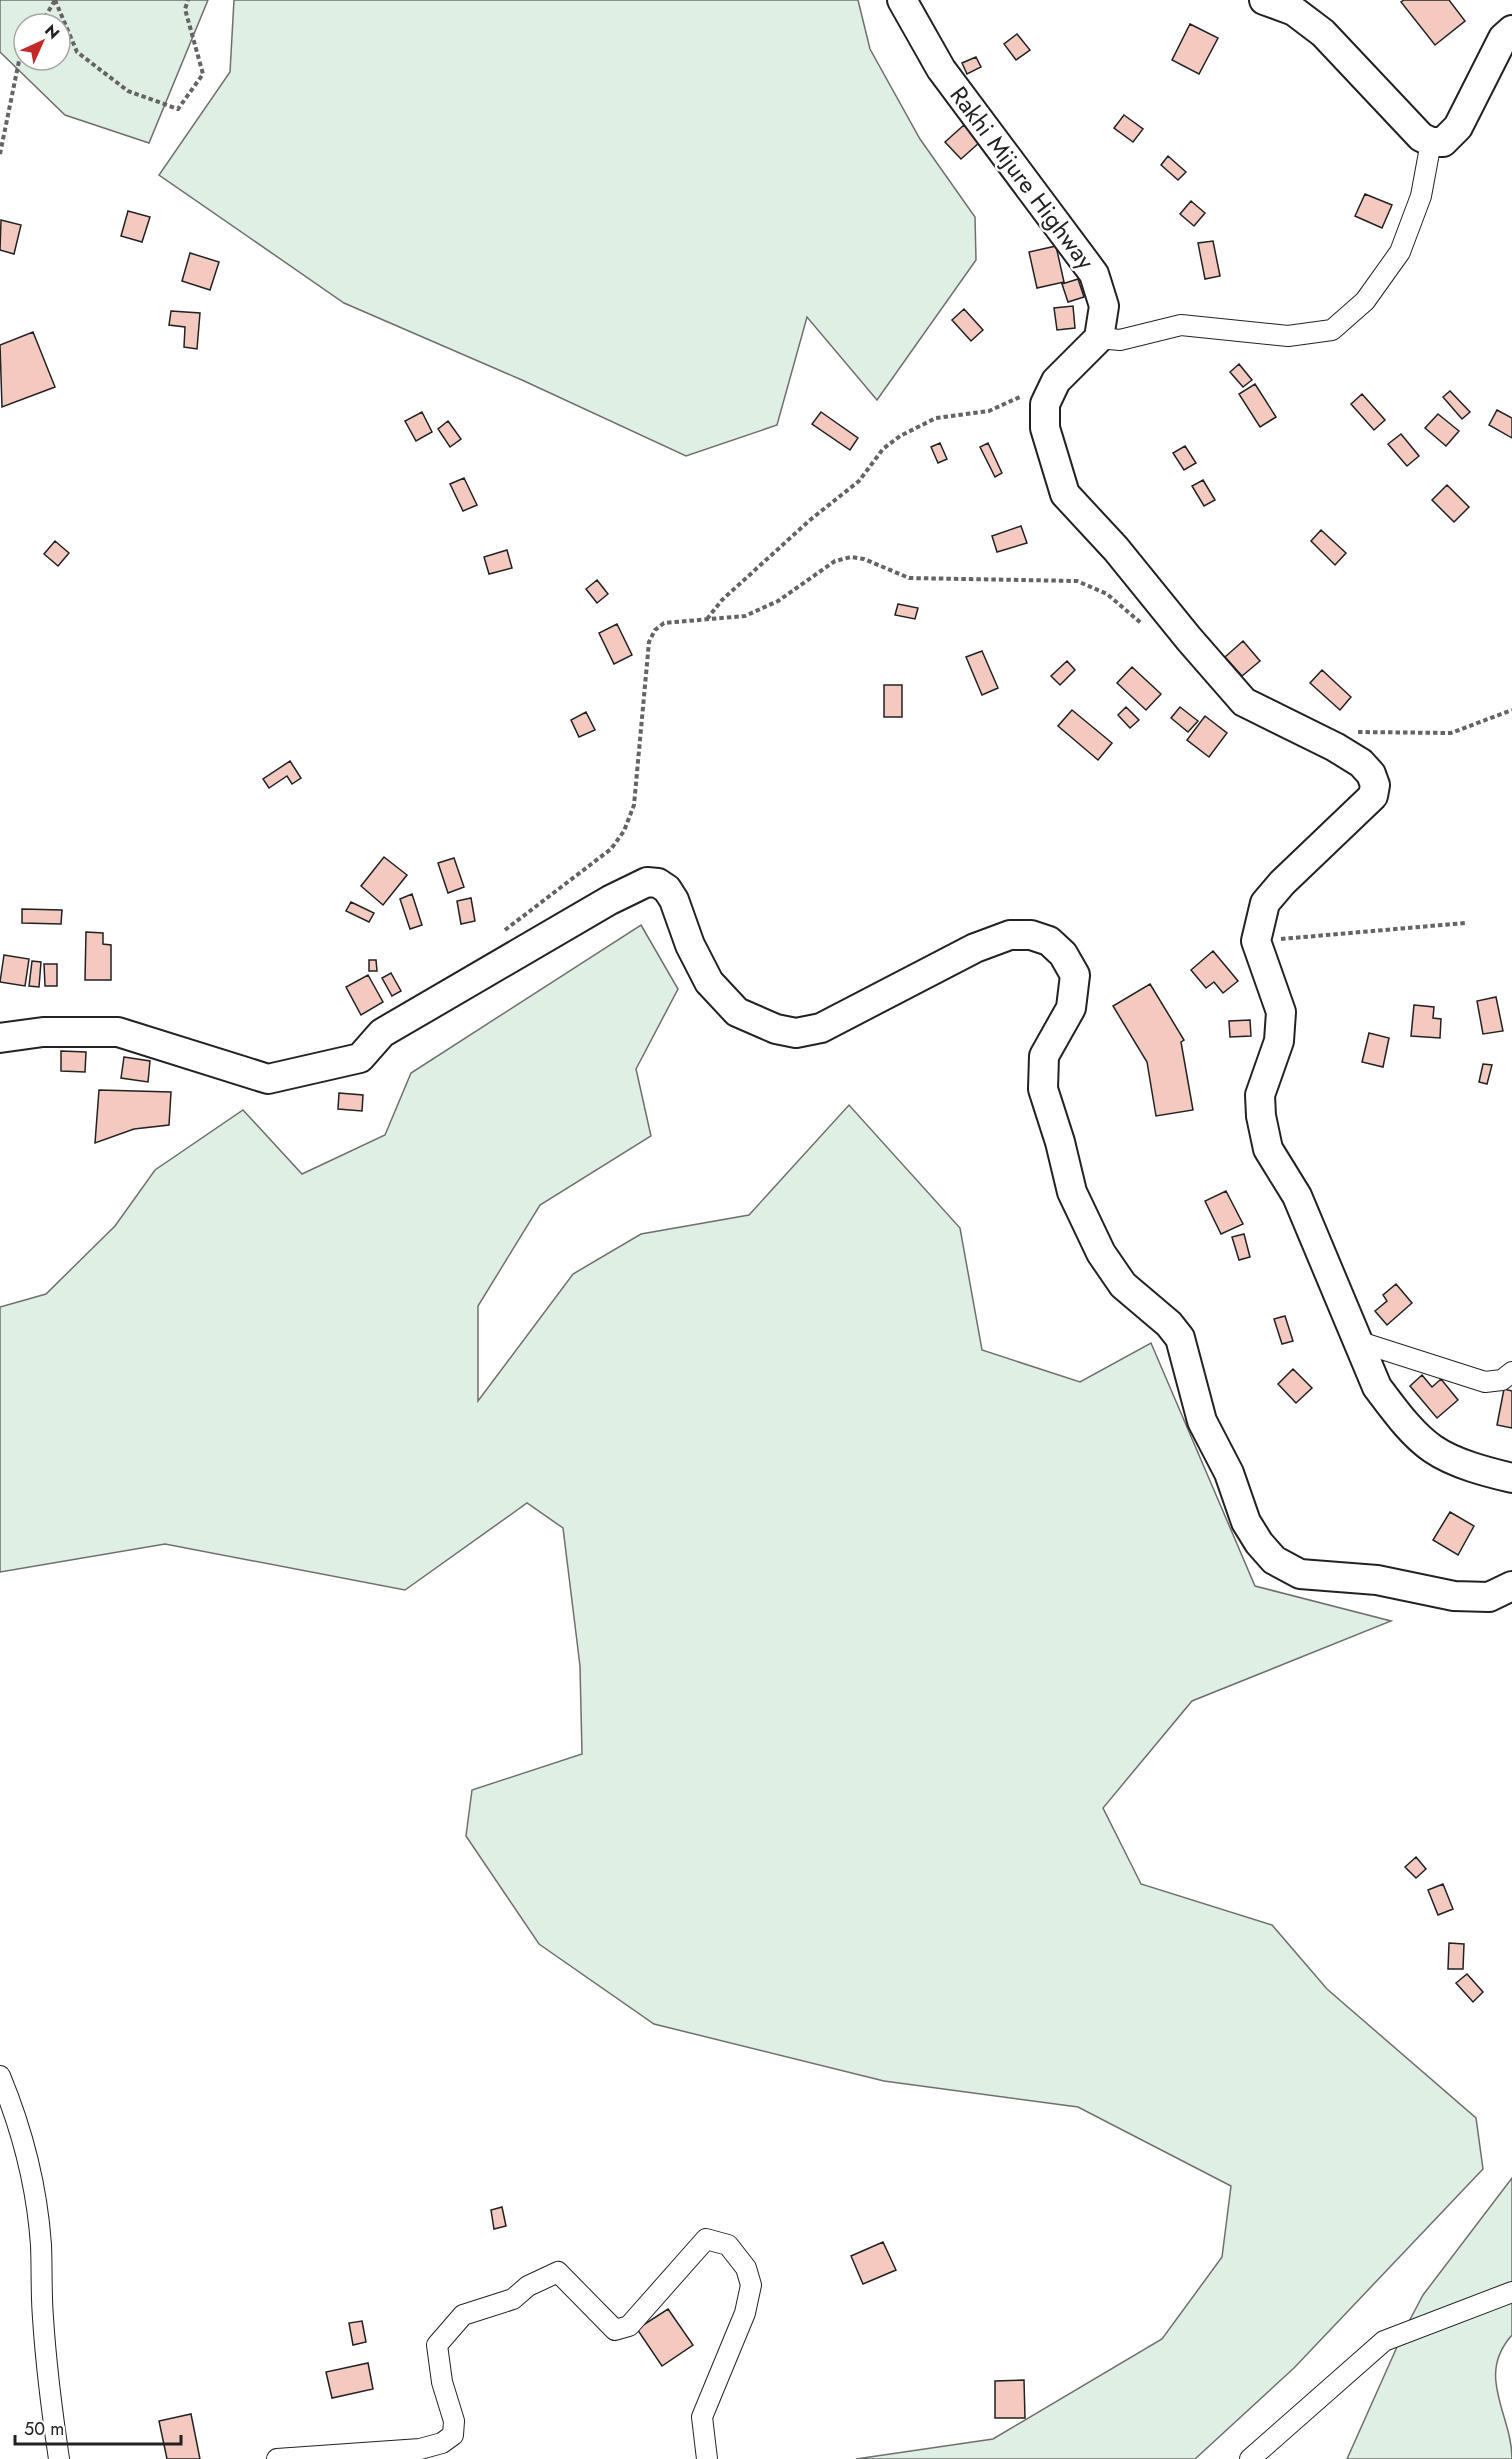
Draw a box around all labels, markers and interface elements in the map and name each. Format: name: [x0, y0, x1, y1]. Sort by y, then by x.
north arrow: [12, 12, 72, 72]
text: N: [40, 19, 65, 44]
street label: Rakhi Mijure Highway: [942, 79, 1103, 277]
scale bar: [15, 2408, 182, 2446]
text: 50 m: [24, 2416, 64, 2442]

